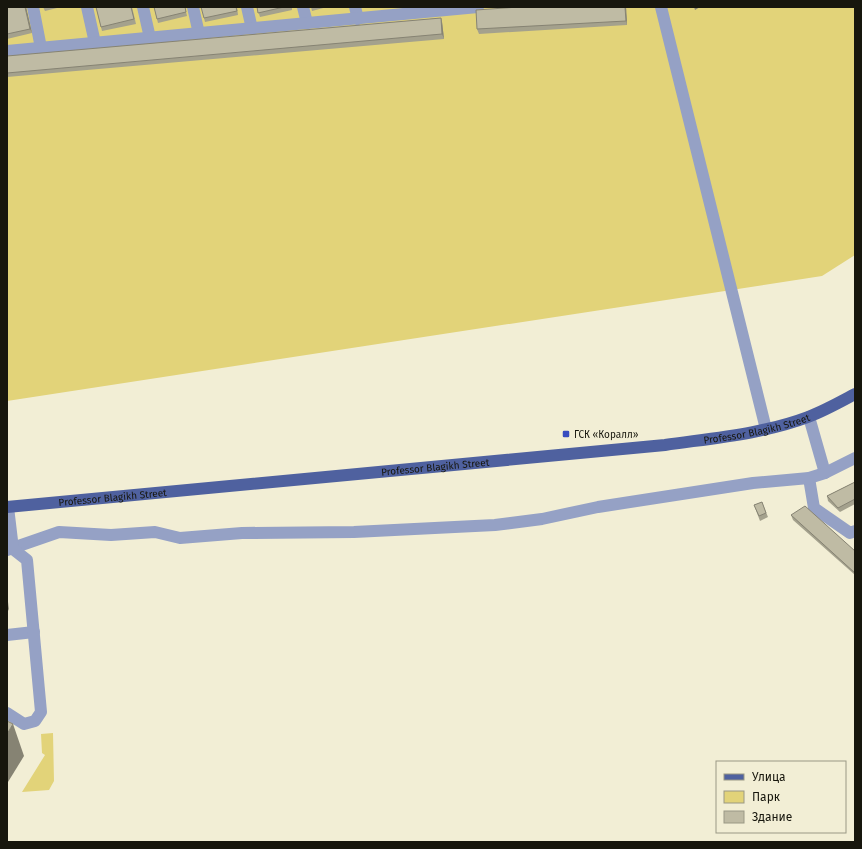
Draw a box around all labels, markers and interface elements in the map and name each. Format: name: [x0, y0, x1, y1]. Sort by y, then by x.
street label: Professor Blagikh Street: [703, 412, 812, 447]
marker: ГСК «Коралл»: [561, 429, 571, 439]
place label: ГСК «Коралл»: [574, 429, 639, 441]
street label: Professor Blagikh Street: [381, 457, 490, 479]
street label: Professor Blagikh Street: [58, 487, 168, 509]
legend: [716, 761, 846, 833]
text: Улица: [752, 770, 786, 784]
text: Парк: [752, 790, 781, 804]
text: Здание: [752, 810, 792, 824]

